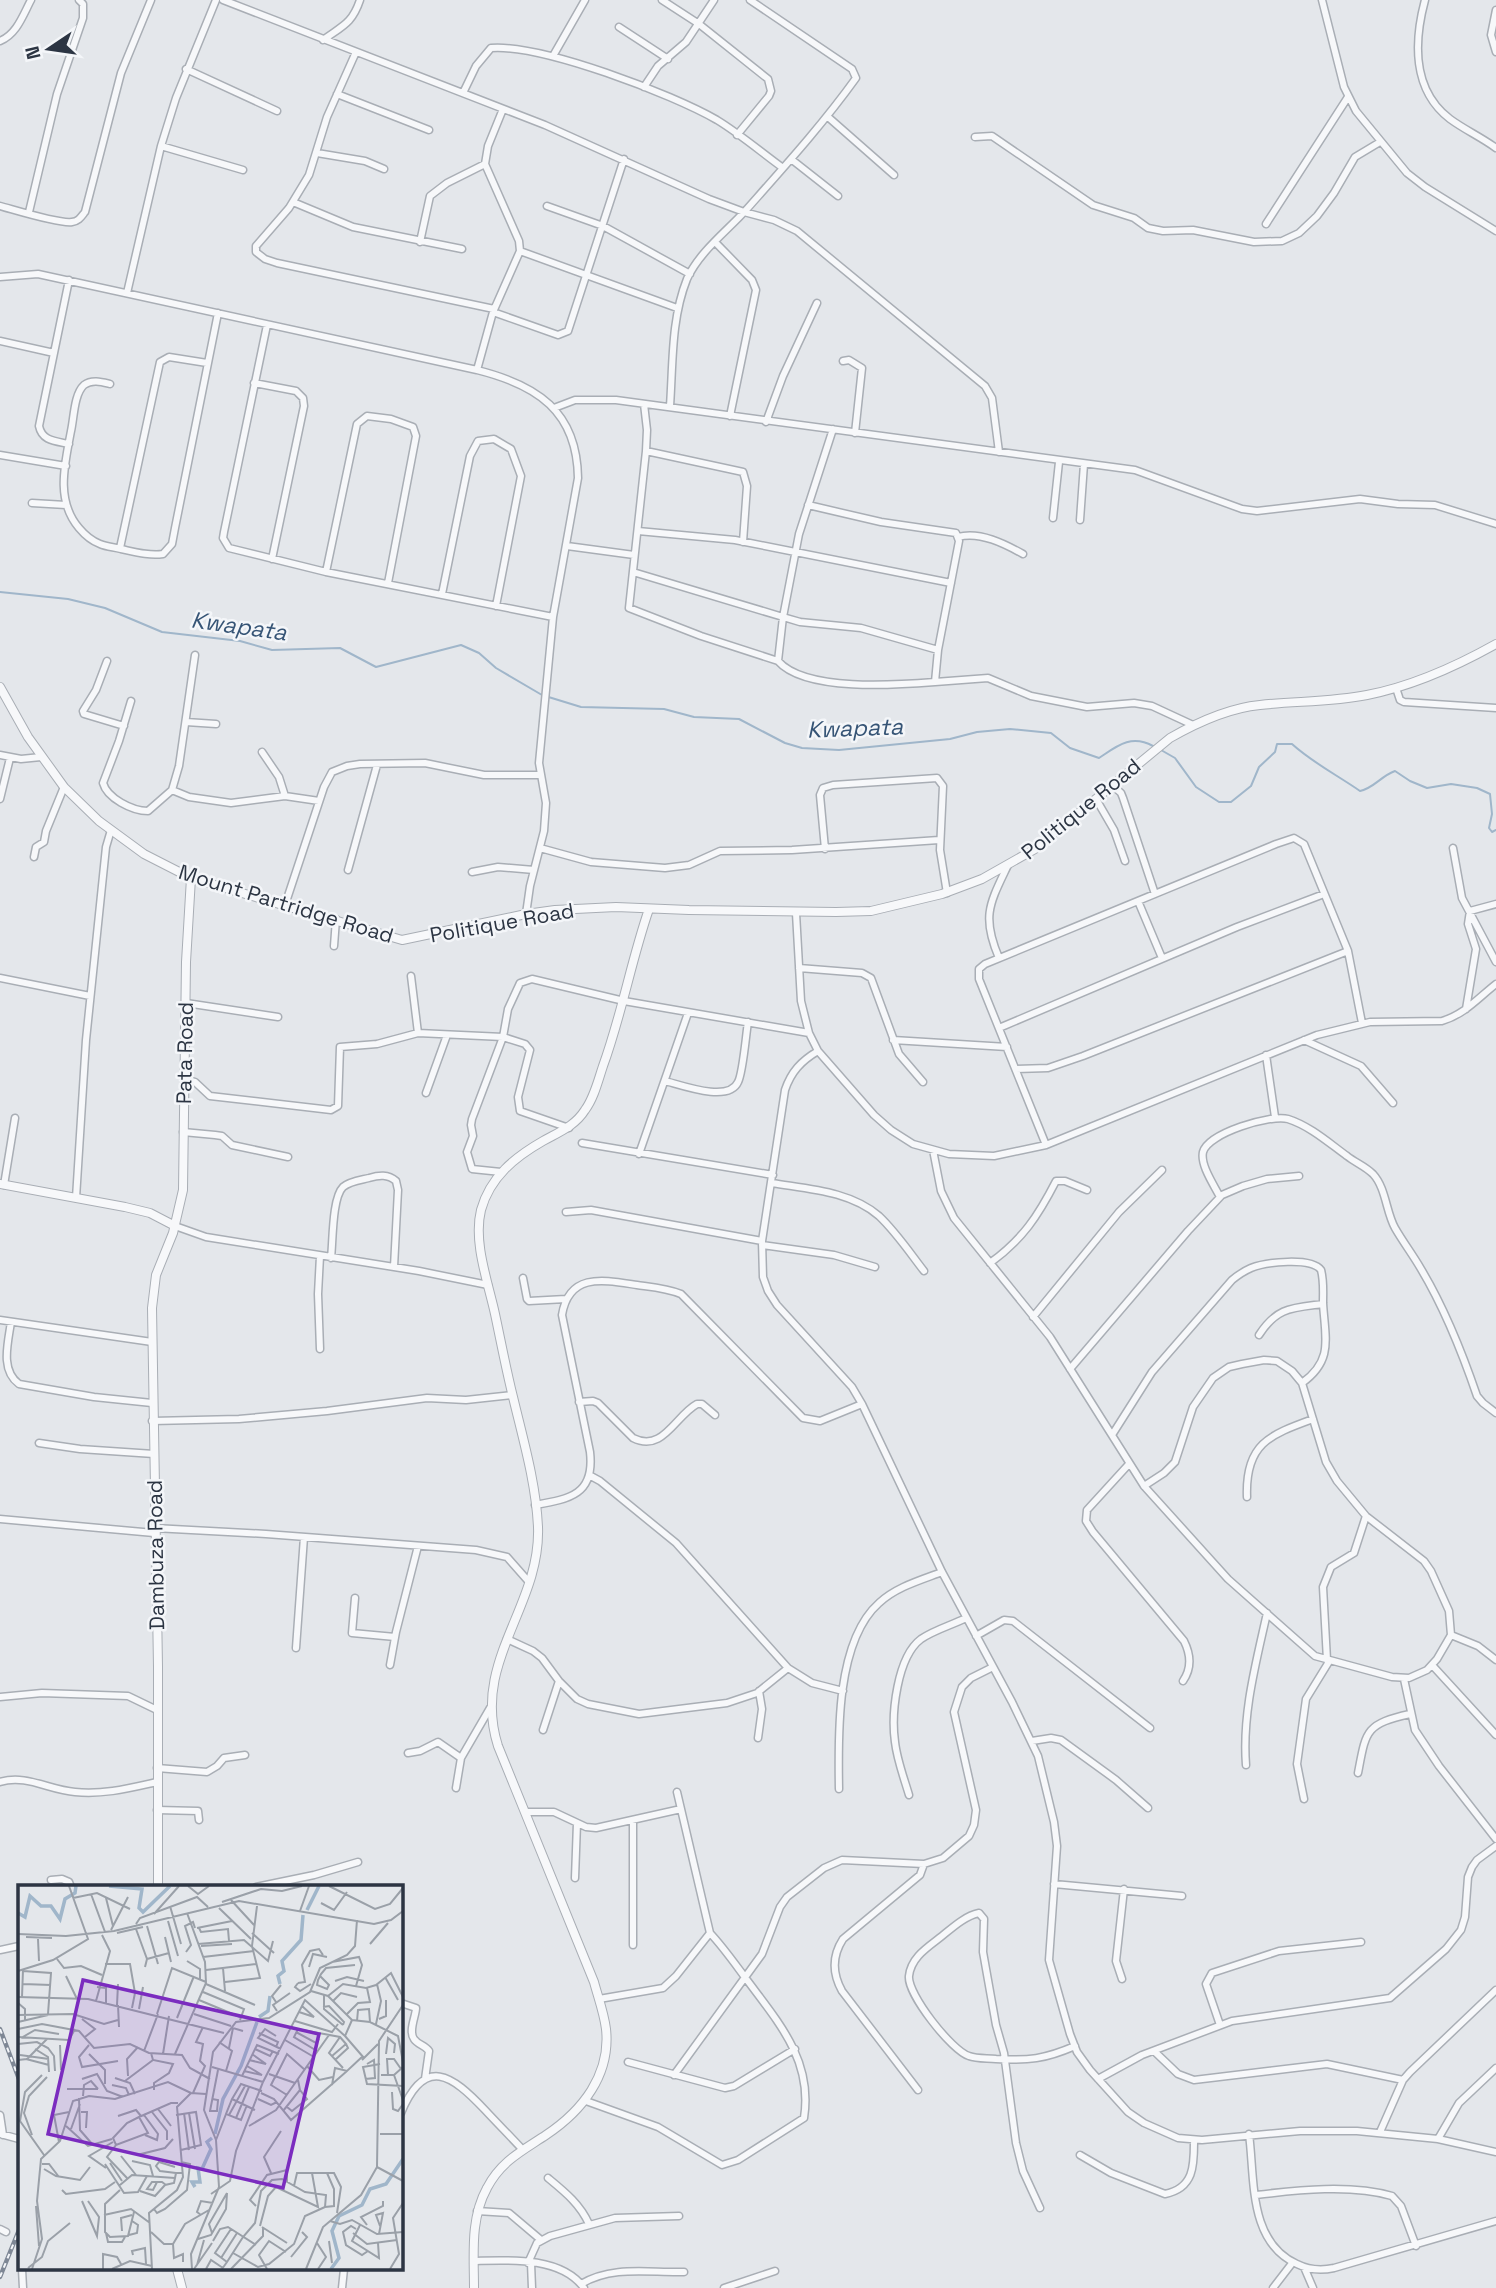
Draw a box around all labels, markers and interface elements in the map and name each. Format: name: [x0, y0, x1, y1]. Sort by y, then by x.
north arrow: [14, 14, 84, 84]
text: N: [19, 44, 47, 62]
water label: Kwapata: [189, 604, 289, 648]
water label: Kwapata: [806, 711, 904, 745]
street label: Politique Road: [1015, 752, 1146, 865]
street label: Mount Partridge Road: [176, 858, 397, 949]
street label: Politique Road: [428, 897, 576, 948]
street label: Pata Road: [170, 1002, 199, 1104]
street label: Dambuza Road: [141, 1480, 170, 1630]
inset map: [18, 1885, 402, 2270]

